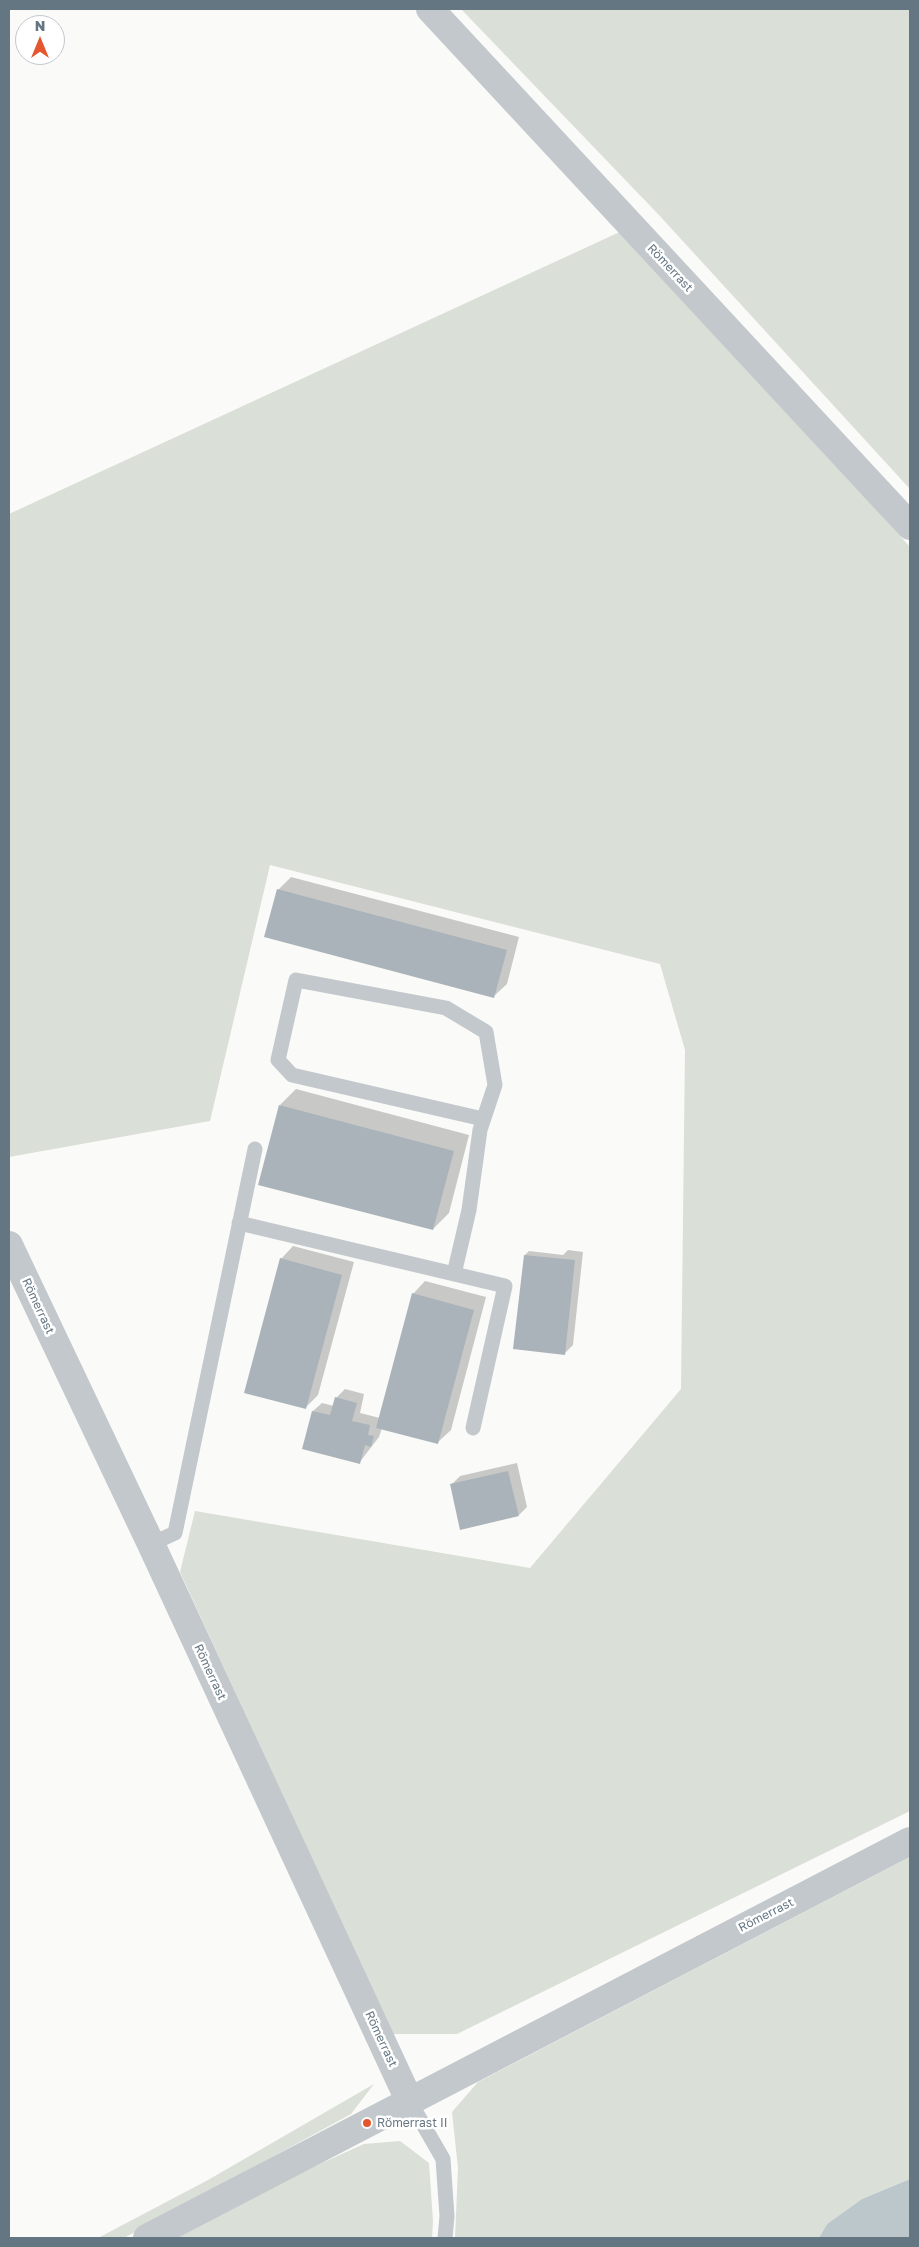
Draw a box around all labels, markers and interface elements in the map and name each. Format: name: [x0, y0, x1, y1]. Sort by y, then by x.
north arrow: [15, 15, 65, 65]
text: N: [35, 17, 45, 34]
street label: Römerrast: [644, 241, 696, 295]
street label: Römerrast: [19, 1276, 57, 1336]
street label: Römerrast: [191, 1642, 229, 1702]
street label: Römerrast: [736, 1895, 796, 1935]
street label: Römerrast: [362, 2009, 400, 2069]
place label: Römerrast II: [377, 2116, 448, 2130]
marker: Römerrast II: [361, 2117, 373, 2129]

